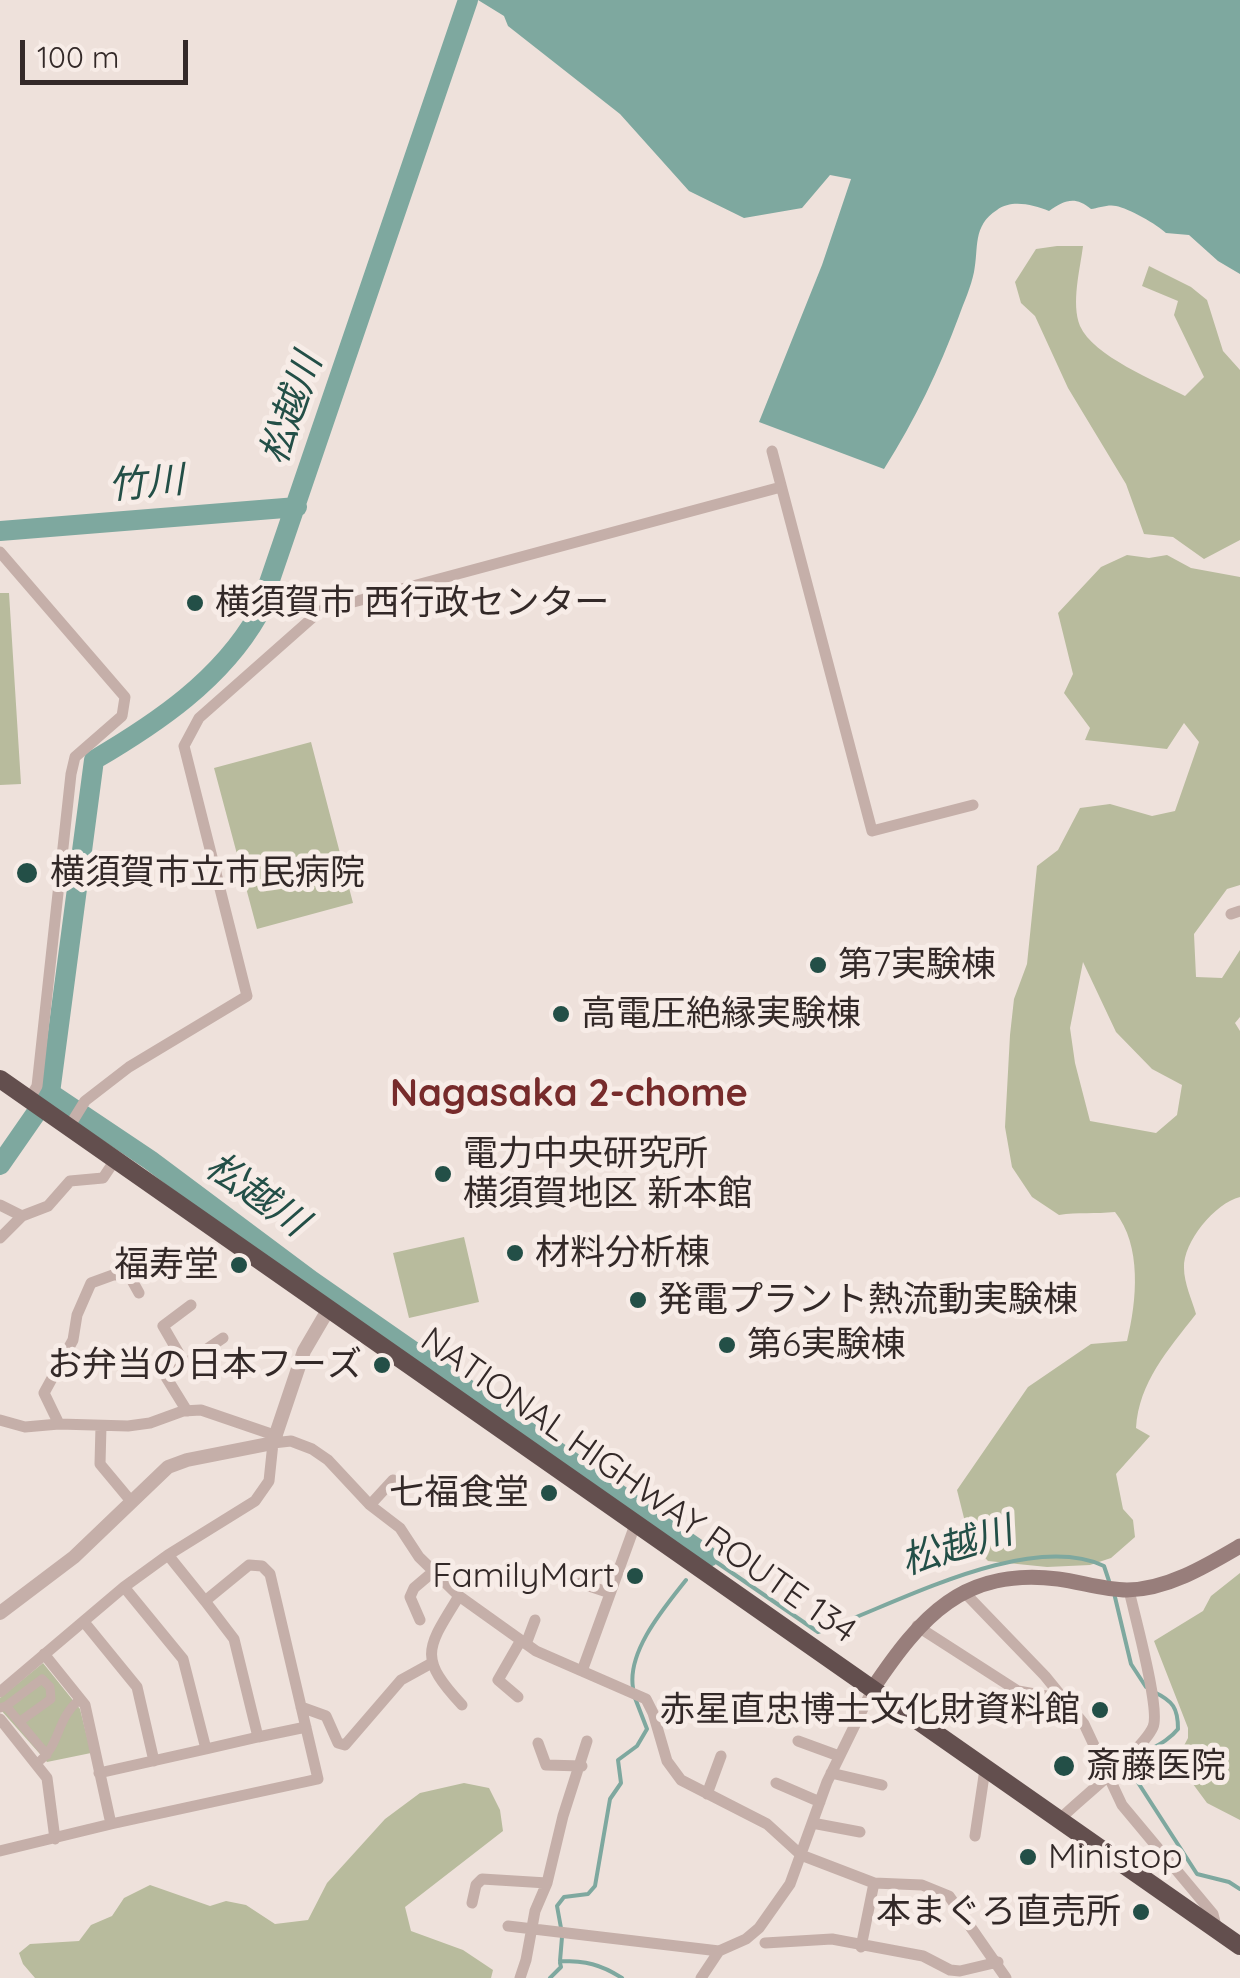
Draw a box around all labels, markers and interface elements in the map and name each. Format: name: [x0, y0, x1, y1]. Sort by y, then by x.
scale bar: [25, 20, 192, 82]
text: 100 m: [37, 38, 119, 76]
water label: 松越川: [252, 348, 332, 470]
water label: 竹川: [106, 458, 186, 510]
place label: 横須賀市 西行政センター: [215, 582, 610, 624]
marker: 横須賀市 西行政センター: [184, 592, 206, 614]
place label: 横須賀市立市民病院: [50, 852, 365, 894]
marker: 横須賀市立市民病院: [14, 860, 40, 886]
place label: 第7実験棟: [838, 944, 996, 986]
marker: 第7実験棟: [807, 954, 829, 976]
place label: 高電圧絶縁実験棟: [581, 993, 861, 1035]
marker: 高電圧絶縁実験棟: [550, 1003, 572, 1025]
district label: Nagasaka 2-chome: [390, 1072, 748, 1118]
place label: 電力中央研究所 横須賀地区 新本館: [463, 1133, 753, 1215]
water label: 松越川: [196, 1144, 316, 1246]
marker: 電力中央研究所 横須賀地区 新本館: [432, 1163, 454, 1185]
place label: 材料分析棟: [535, 1232, 710, 1274]
marker: 材料分析棟: [504, 1242, 526, 1264]
place label: 福寿堂: [114, 1244, 219, 1286]
marker: 福寿堂: [228, 1254, 250, 1276]
place label: 発電プラント熱流動実験棟: [658, 1279, 1078, 1321]
marker: 発電プラント熱流動実験棟: [627, 1289, 649, 1311]
street label: NATIONAL HIGHWAY ROUTE 134: [412, 1319, 864, 1653]
place label: 第6実験棟: [747, 1324, 906, 1366]
marker: 第6実験棟: [716, 1334, 738, 1356]
place label: お弁当の日本フーズ: [47, 1344, 362, 1386]
marker: お弁当の日本フーズ: [371, 1354, 393, 1376]
place label: 七福食堂: [389, 1472, 529, 1514]
marker: 七福食堂: [538, 1482, 560, 1504]
water label: 松越川: [896, 1509, 1018, 1585]
place label: FamilyMart: [432, 1555, 615, 1597]
marker: FamilyMart: [624, 1565, 646, 1587]
place label: 赤星直忠博士文化財資料館: [660, 1689, 1080, 1731]
marker: 赤星直忠博士文化財資料館: [1089, 1699, 1111, 1721]
place label: 斎藤医院: [1086, 1745, 1226, 1787]
marker: 斎藤医院: [1051, 1753, 1077, 1779]
place label: Ministop: [1048, 1836, 1183, 1878]
marker: Ministop: [1017, 1846, 1039, 1868]
place label: 本まぐろ直売所: [876, 1891, 1121, 1933]
marker: 本まぐろ直売所: [1130, 1901, 1152, 1923]

